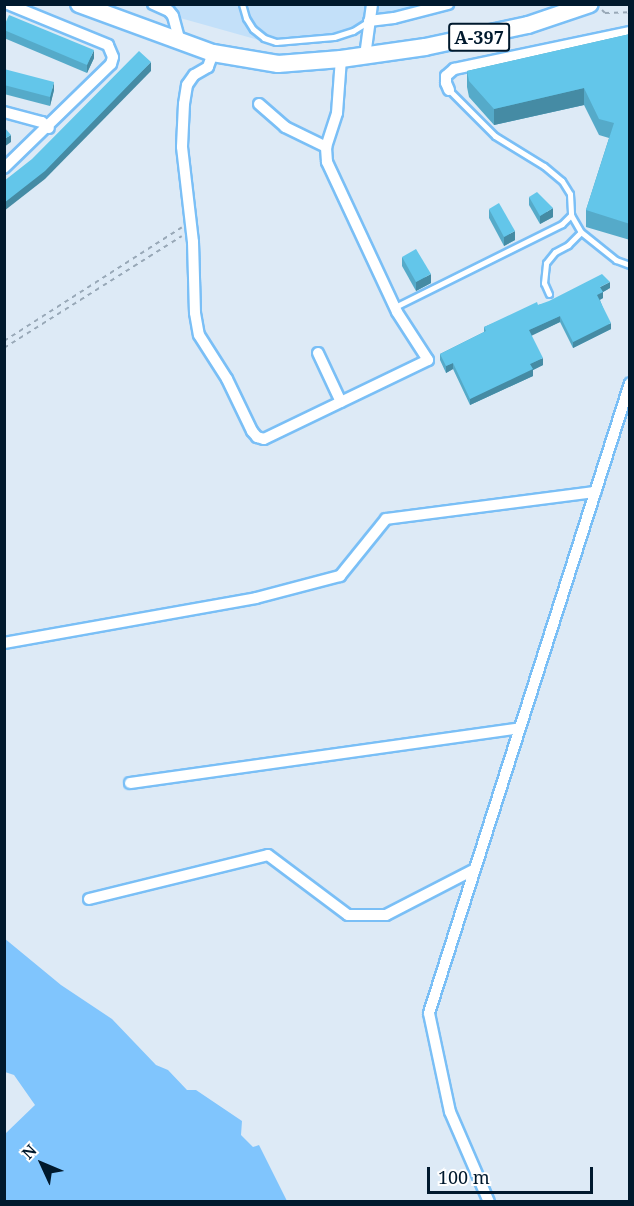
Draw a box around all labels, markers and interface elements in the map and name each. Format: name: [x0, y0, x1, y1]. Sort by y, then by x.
road number: A-397: [448, 22, 510, 52]
north arrow: [12, 1134, 72, 1194]
text: N: [17, 1139, 41, 1164]
scale bar: [430, 1155, 596, 1193]
text: 100 m: [438, 1165, 490, 1189]

